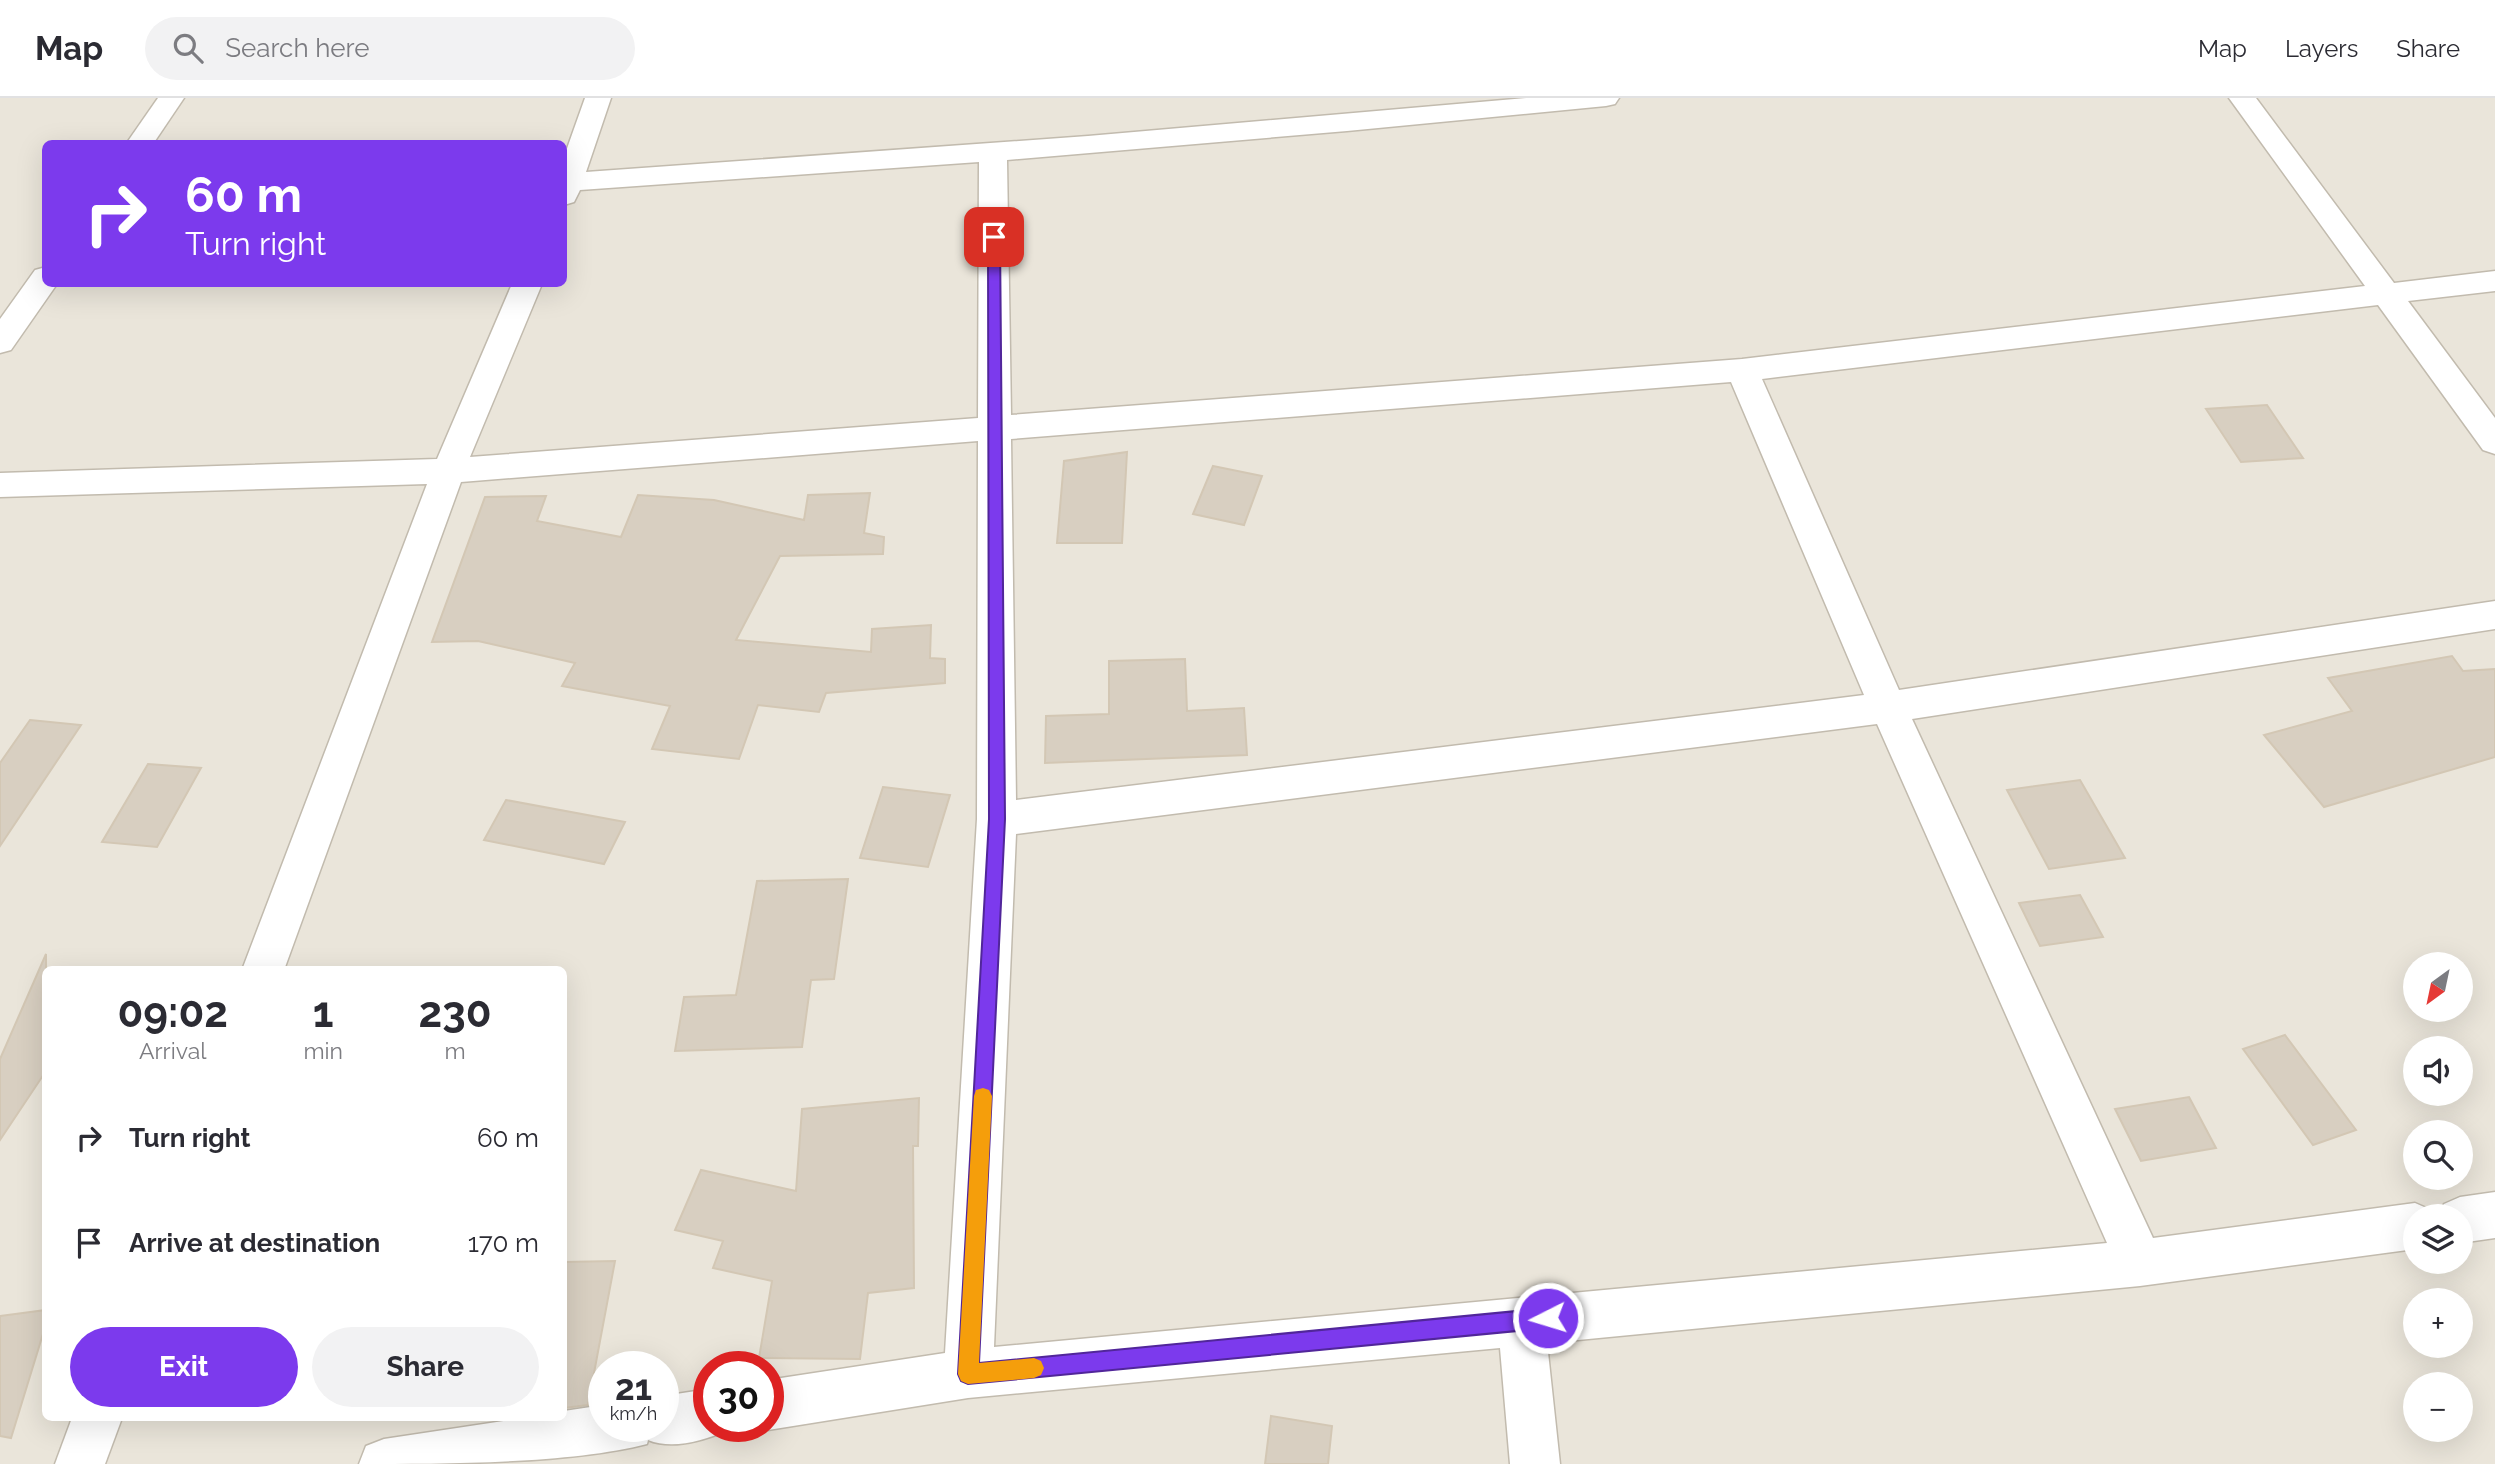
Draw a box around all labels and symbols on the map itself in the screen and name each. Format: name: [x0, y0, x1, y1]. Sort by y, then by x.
pin: [964, 207, 1024, 267]
north arrow: [2403, 952, 2473, 1022]
position arrow: [1511, 1281, 1585, 1355]
speed limit sign: 30: [693, 1351, 784, 1442]

